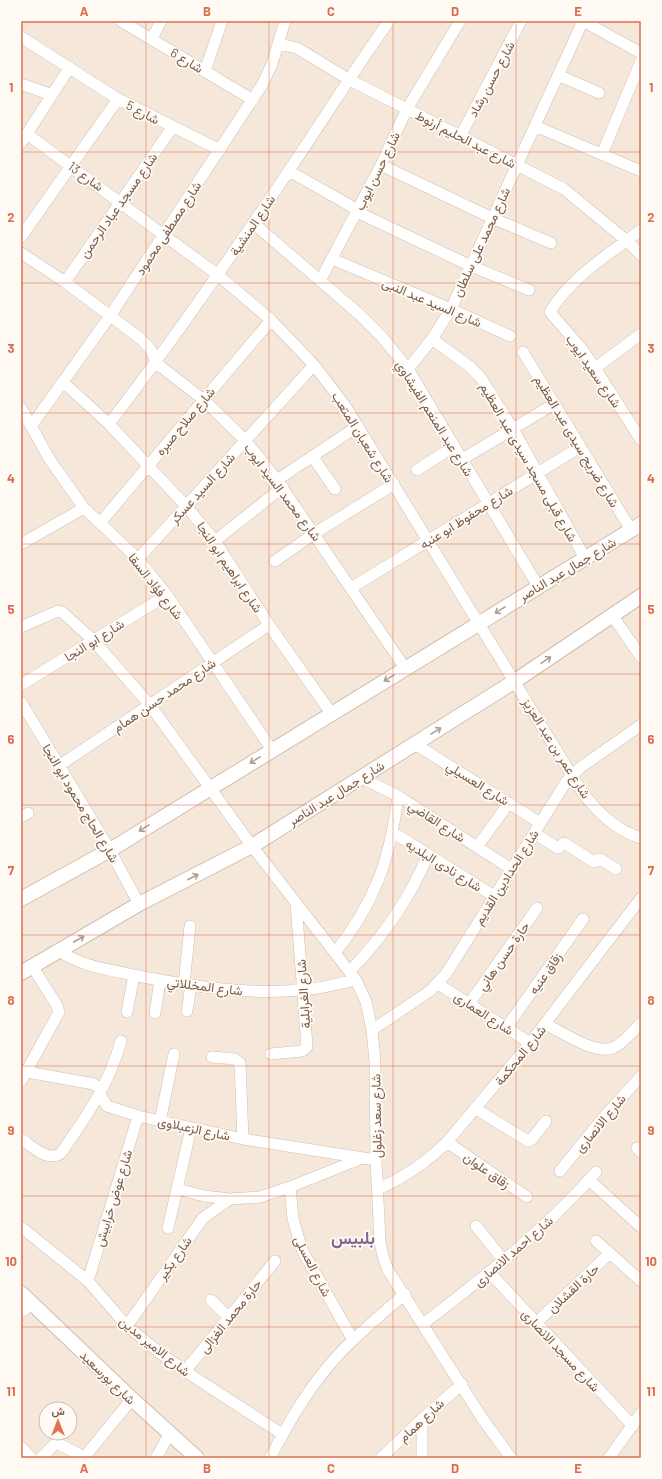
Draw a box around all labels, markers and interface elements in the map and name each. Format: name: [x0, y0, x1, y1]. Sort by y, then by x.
text: A: [80, 3, 89, 19]
text: B: [203, 3, 211, 19]
text: C: [327, 3, 335, 19]
text: D: [451, 3, 459, 19]
text: E: [574, 3, 582, 19]
street label: شارع حسن رشاد: [464, 38, 519, 121]
street label: شارع 6: [167, 44, 206, 78]
text: 1: [9, 79, 13, 95]
text: 1: [649, 79, 653, 95]
street label: شارع 5: [123, 97, 162, 129]
street label: شارع عبد الحليم أرنوط: [412, 107, 519, 173]
street label: شارع حسن ايوب: [351, 129, 405, 214]
street label: شارع مسجد عباد الرحمن: [76, 149, 162, 262]
street label: شارع 13: [64, 158, 107, 196]
street label: شارع مصطفى محمود: [132, 178, 206, 279]
street label: شارع محمد على سلطان: [449, 185, 515, 300]
street label: شارع المنشية: [226, 192, 280, 260]
text: 2: [7, 209, 15, 225]
text: 2: [647, 209, 655, 225]
street label: شارع السيد عبد النبى: [379, 274, 484, 332]
street label: شارع سعيد ايوب: [561, 331, 625, 412]
text: 3: [7, 340, 15, 356]
text: 3: [647, 340, 655, 356]
street label: شارع عبد المنعم الفيشاوي: [390, 357, 477, 481]
street label: شارع ضريح سيدى عبد العظيم: [529, 372, 623, 511]
street label: شارع قبلى مسجد سيدى عبد العظيم: [475, 380, 581, 545]
street label: شارع صلاح صبره: [152, 384, 220, 460]
street label: شارع شعبان المتعب: [327, 389, 397, 486]
street label: شارع محمد السيد ايوب: [239, 440, 325, 545]
street label: شارع السيد عسكر: [165, 449, 240, 529]
text: 4: [7, 470, 15, 486]
text: 4: [647, 470, 655, 486]
street label: شارع محفوظ ابو عنبه: [417, 482, 517, 554]
street label: شارع ابراهيم ابو النجا: [192, 519, 266, 617]
street label: شارع جمال عبد الناصر: [515, 534, 619, 607]
street label: شارع فؤاد السقا: [124, 550, 187, 624]
text: 5: [7, 601, 15, 617]
text: 5: [647, 601, 655, 617]
one-way arrow: [494, 606, 506, 614]
street label: شارع ابو النجا: [61, 615, 128, 666]
street label: شارع محمد حسن همام: [109, 655, 220, 737]
one-way arrow: [540, 656, 551, 664]
one-way arrow: [384, 673, 395, 682]
street label: شارع عمر بن عبد العزيز: [517, 694, 595, 802]
one-way arrow: [430, 726, 442, 734]
text: 6: [8, 731, 15, 747]
text: 6: [648, 731, 655, 747]
street label: شارع الحاج محمود ابو النجا: [38, 741, 123, 866]
one-way arrow: [249, 757, 261, 765]
street label: شارع جمال عبد الناصر: [284, 757, 388, 831]
street label: شارع العسيلي: [442, 757, 512, 811]
street label: شارع القاضي: [404, 797, 468, 848]
one-way arrow: [138, 825, 150, 833]
street label: شارع الحدادين القديم: [470, 826, 543, 929]
street label: شارع نادى البلديه: [402, 835, 485, 897]
text: 7: [8, 862, 15, 878]
text: 7: [648, 862, 655, 878]
one-way arrow: [187, 872, 199, 880]
street label: حارة حسن هاني: [473, 918, 535, 995]
one-way arrow: [73, 935, 85, 943]
street label: زقاق عنيه: [525, 949, 566, 997]
street label: شارع الغرابلية: [293, 959, 315, 1029]
street label: شارع المخللاتي: [166, 973, 244, 1002]
street label: شارع العمارى: [450, 988, 517, 1040]
text: 8: [7, 992, 15, 1008]
text: 8: [647, 992, 655, 1008]
street label: شارع المحكمة: [491, 1022, 551, 1090]
street label: شارع سعد زغلول: [367, 1074, 387, 1158]
street label: شارع الانصارى: [571, 1091, 630, 1157]
street label: شارع الزعبلاوى: [156, 1113, 232, 1145]
text: 9: [8, 1122, 15, 1138]
text: 9: [648, 1122, 655, 1138]
street label: شارع عوض خرابيش: [91, 1148, 137, 1249]
street label: زقاق علوان: [460, 1148, 513, 1193]
street label: شارع احمد الانصارى: [470, 1212, 557, 1291]
district label: بلبيس: [331, 1227, 375, 1249]
street label: شارع بكير: [153, 1233, 196, 1285]
street label: شارع العسلى: [289, 1233, 335, 1300]
text: 10: [5, 1253, 17, 1269]
text: 10: [645, 1253, 657, 1269]
street label: حارة القشلان: [544, 1260, 603, 1317]
street label: حارة محمد الغزالى: [195, 1276, 266, 1357]
street label: شارع مسجد الانصارى: [517, 1305, 603, 1396]
street label: شارع الامير مدين: [115, 1313, 194, 1381]
street label: شارع بورسعيد: [75, 1347, 139, 1409]
text: 11: [6, 1383, 16, 1399]
text: 11: [646, 1383, 656, 1399]
street label: شارع همام: [395, 1395, 448, 1447]
north arrow: [38, 1401, 78, 1441]
text: ش: [51, 1404, 65, 1418]
text: A: [80, 1460, 89, 1476]
text: B: [203, 1460, 211, 1476]
text: C: [327, 1460, 335, 1476]
text: D: [451, 1460, 459, 1476]
text: E: [574, 1460, 582, 1476]

